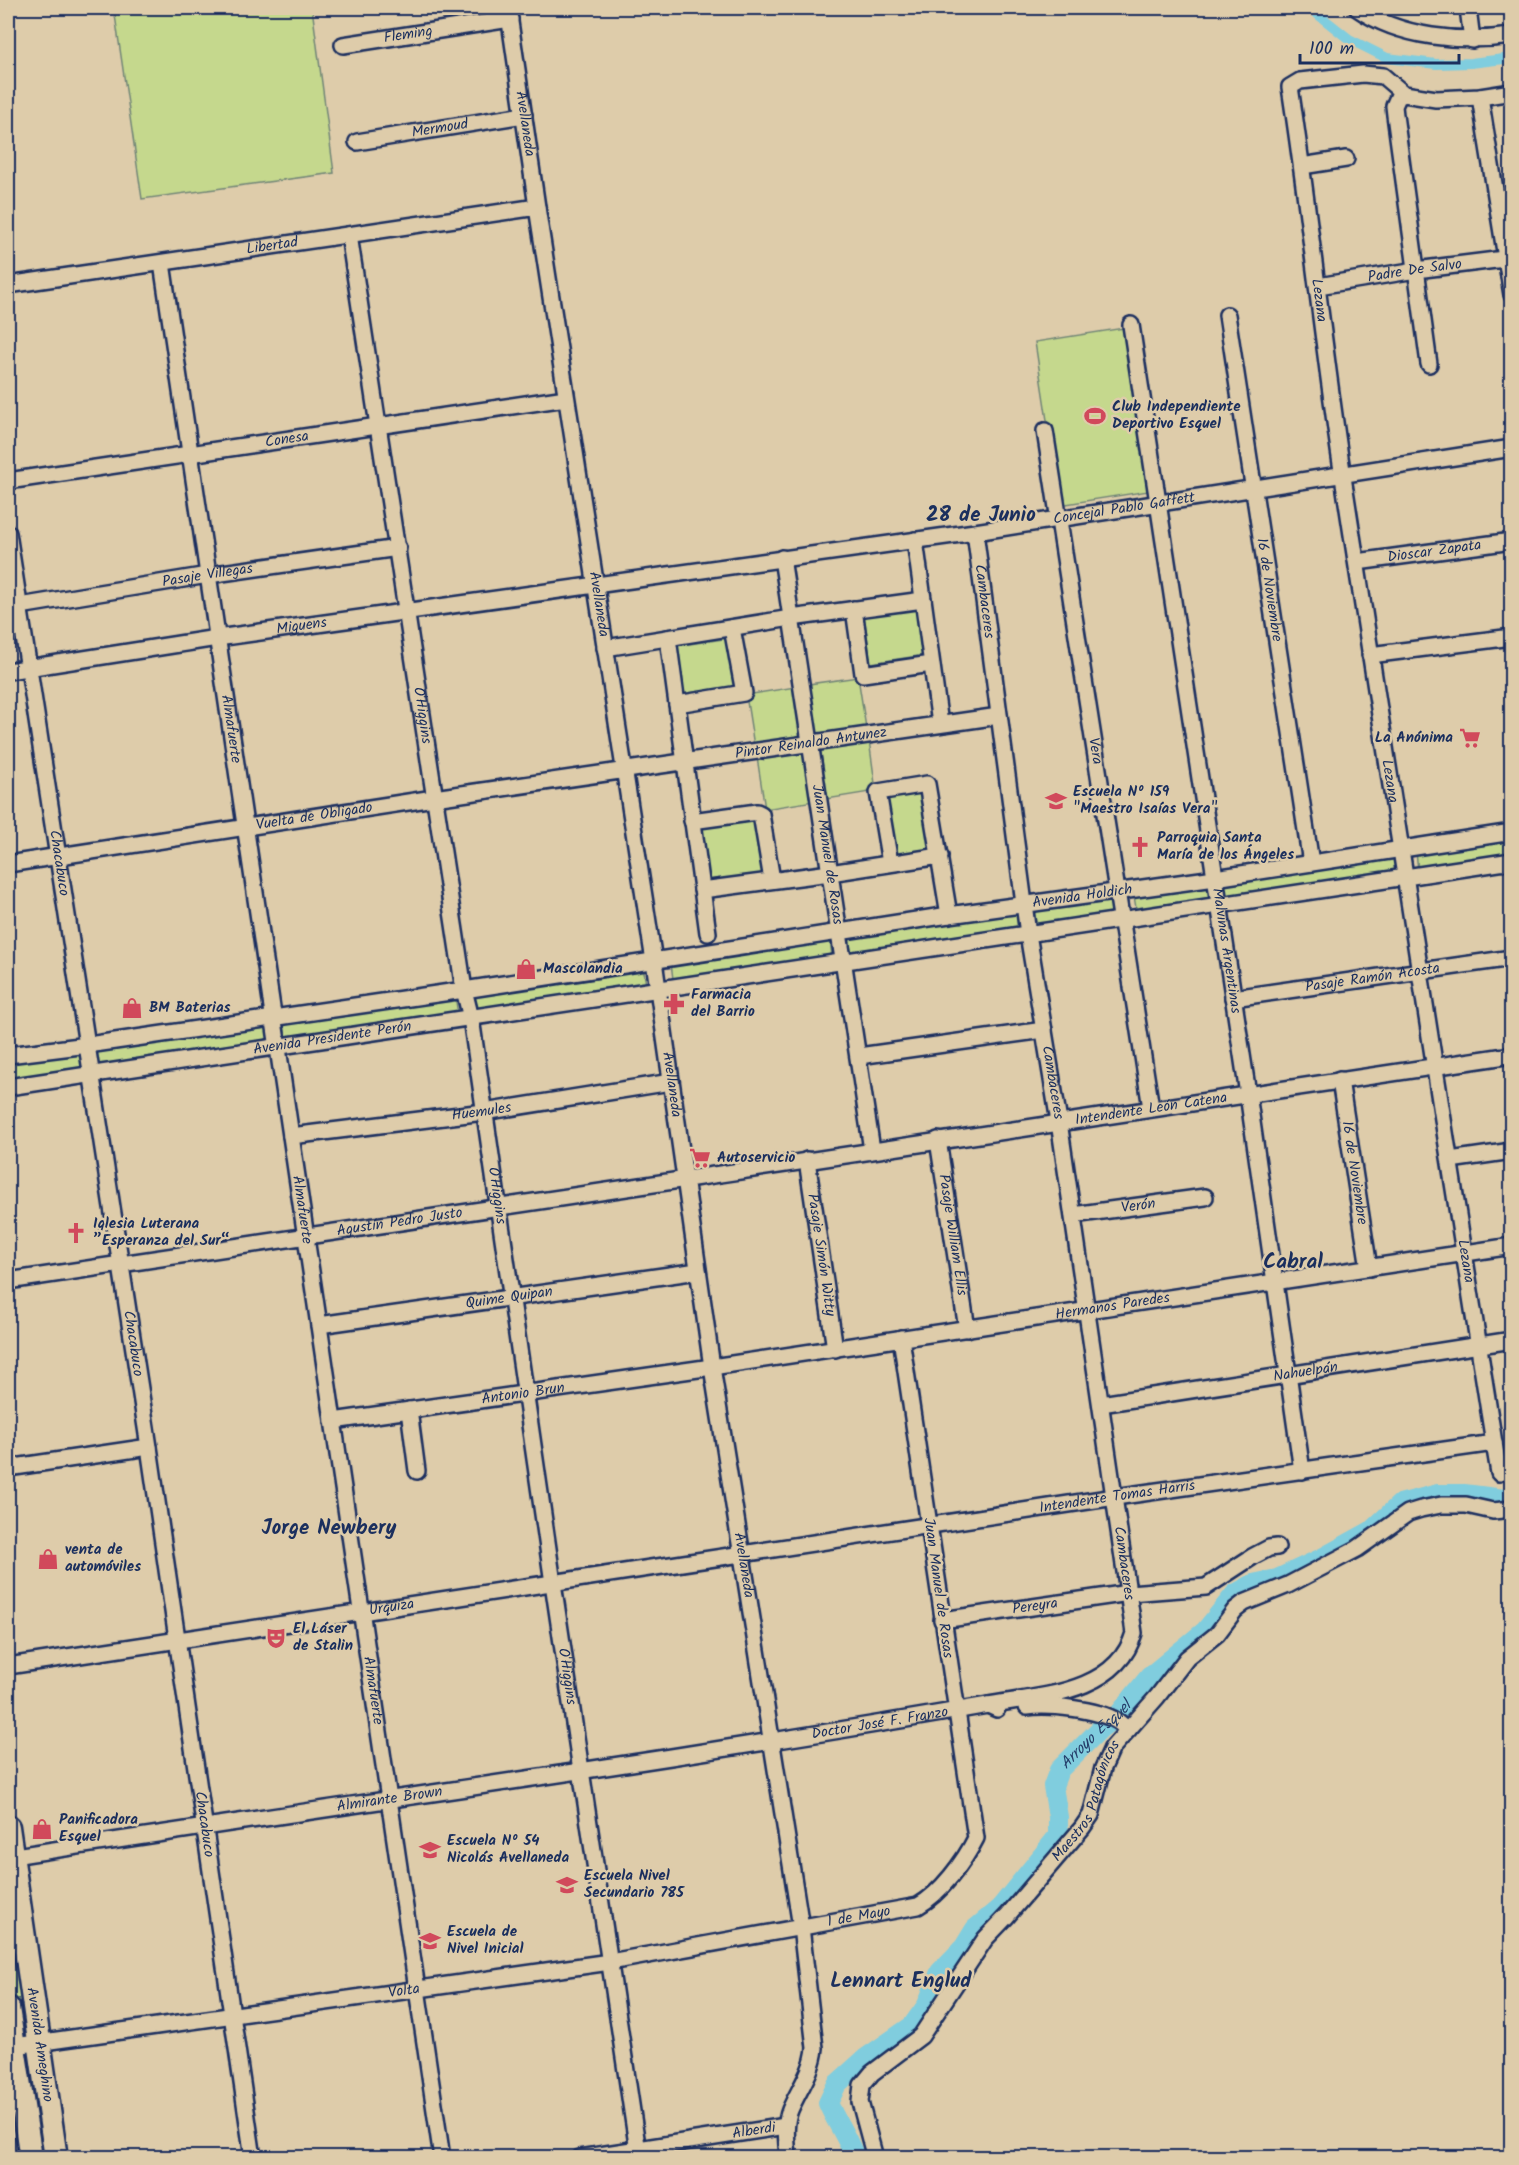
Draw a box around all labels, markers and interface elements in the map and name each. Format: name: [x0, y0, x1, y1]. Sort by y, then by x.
street label: Fleming: [382, 19, 434, 50]
scale bar: [1300, 27, 1459, 65]
text: 100 m: [1309, 35, 1354, 64]
street label: Avellaneda: [508, 89, 542, 158]
street label: Mermoud: [410, 112, 470, 145]
street label: Libertad: [245, 230, 300, 262]
street label: Padre De Salvo: [1366, 252, 1463, 290]
street label: Lezana: [1304, 277, 1334, 324]
place label: Club Independiente Deportivo Esquel: [1112, 395, 1241, 436]
sports icon: Club Independiente Deportivo Esquel: [1083, 404, 1107, 428]
street label: Conesa: [263, 424, 310, 455]
street label: Concejal Pablo Gaffett: [1052, 486, 1197, 532]
district label: 28 de Junio: [926, 499, 1036, 532]
street label: Dioscar Zapata: [1386, 533, 1483, 570]
street label: 16 de Noviembre: [1249, 536, 1289, 644]
street label: Pasaje Villegas: [160, 557, 255, 594]
street label: Cambaceres: [967, 563, 1001, 641]
street label: Avellaneda: [582, 570, 616, 639]
street label: Miguens: [275, 611, 329, 642]
street label: O'Higgins: [406, 685, 438, 746]
street label: Almafuerte: [214, 693, 248, 765]
street label: Pintor Reinaldo Antunez: [734, 720, 889, 766]
place label: La Anónima: [1375, 726, 1453, 750]
supermarket icon: La Anónima: [1458, 726, 1482, 750]
street label: Vera: [1081, 736, 1109, 766]
street label: Lezana: [1374, 758, 1405, 805]
place label: Escuela Nº 159 "Maestro Isaías Vera": [1073, 780, 1218, 821]
street label: Juan Manuel de Rosas: [805, 783, 850, 927]
school or university icon: Escuela Nº 159 "Maestro Isaías Vera": [1044, 789, 1068, 813]
street label: Vuelta de Obligado: [254, 796, 375, 837]
place label: Parroquia Santa María de los Ángeles: [1157, 826, 1294, 867]
street label: Chacabuco: [42, 828, 76, 898]
church icon: Parroquia Santa María de los Ángeles: [1128, 835, 1152, 859]
street label: Avenida Holdich: [1031, 878, 1134, 915]
street label: Malvinas Argentinas: [1205, 886, 1248, 1016]
street label: Pasaje Ramón Acosta: [1304, 956, 1441, 999]
shop icon: Mascolandia: [514, 957, 538, 981]
place label: Mascolandia: [543, 957, 623, 981]
place label: Farmacia del Barrio: [691, 983, 755, 1024]
pharmacy icon: Farmacia del Barrio: [662, 992, 686, 1016]
shop icon: BM Baterias: [120, 996, 144, 1020]
place label: BM Baterias: [149, 996, 231, 1020]
street label: Avenida Presidente Perón: [252, 1015, 413, 1062]
street label: Cambaceres: [1035, 1044, 1070, 1122]
street label: Avellaneda: [655, 1050, 688, 1119]
street label: Intendente León Catena: [1073, 1086, 1229, 1132]
street label: Huemules: [450, 1096, 514, 1128]
street label: 16 de Noviembre: [1334, 1119, 1374, 1227]
supermarket icon: Autoservicio: [688, 1146, 712, 1170]
place label: Autoservicio: [717, 1146, 796, 1170]
street label: O'Higgins: [481, 1166, 513, 1226]
street label: Pasaje William Ellis: [931, 1172, 974, 1298]
street label: Almafuerte: [285, 1174, 319, 1246]
street label: Pasaje Simón Witty: [800, 1192, 842, 1319]
street label: Verón: [1120, 1192, 1157, 1220]
street label: Agustín Pedro Justo: [335, 1201, 464, 1243]
place label: Iglesia Luterana ”Esperanza del Sur“: [93, 1212, 230, 1253]
church icon: Iglesia Luterana ”Esperanza del Sur“: [64, 1221, 88, 1245]
street label: Lezana: [1450, 1238, 1481, 1285]
district label: Cabral: [1263, 1246, 1323, 1279]
street label: Quime Quipan: [464, 1280, 554, 1316]
street label: Hermanos Paredes: [1054, 1286, 1172, 1327]
street label: Chacabuco: [116, 1309, 150, 1378]
street label: Nahuelpán: [1271, 1355, 1340, 1389]
street label: Antonio Brun: [480, 1376, 566, 1412]
street label: Intendente Tomas Harris: [1038, 1474, 1197, 1520]
district label: Jorge Newbery: [262, 1512, 397, 1545]
street label: Juan Manuel de Rosas: [916, 1516, 960, 1660]
street label: Cambaceres: [1106, 1525, 1141, 1602]
street label: Avellaneda: [726, 1531, 761, 1600]
place label: venta de automóviles: [65, 1538, 141, 1579]
shop icon: venta de automóviles: [36, 1547, 60, 1571]
street label: Pereyra: [1011, 1591, 1059, 1622]
street label: Urquiza: [367, 1592, 416, 1623]
place label: El Láser de Stalin: [293, 1617, 353, 1658]
theatre icon: El Láser de Stalin: [264, 1626, 288, 1650]
street label: O'Higgins: [551, 1646, 583, 1707]
street label: Almafuerte: [356, 1655, 390, 1727]
water label: Arroyo Esquel: [1054, 1692, 1140, 1775]
street label: Doctor José F. Franzo: [810, 1700, 950, 1747]
street label: Maestros Patagónicos: [1046, 1734, 1127, 1867]
street label: Almirante Brown: [335, 1780, 444, 1819]
street label: Chacabuco: [187, 1790, 221, 1859]
place label: Panificadora Esquel: [59, 1808, 138, 1849]
shop icon: Panificadora Esquel: [30, 1817, 54, 1841]
place label: Escuela Nº 54 Nicolás Avellaneda: [447, 1829, 570, 1870]
school or university icon: Escuela Nº 54 Nicolás Avellaneda: [418, 1838, 442, 1862]
place label: Escuela Nivel Secundario 785: [584, 1864, 685, 1905]
school or university icon: Escuela Nivel Secundario 785: [555, 1873, 579, 1897]
street label: 1 de Mayo: [825, 1899, 893, 1934]
place label: Escuela de Nivel Inicial: [447, 1920, 524, 1961]
school or university icon: Escuela de Nivel Inicial: [418, 1929, 442, 1953]
district label: Lennart Englud: [830, 1965, 972, 1998]
street label: Volta: [387, 1977, 421, 2005]
street label: Avenida Ameghino: [19, 1986, 60, 2104]
street label: Alberdi: [731, 2116, 779, 2146]

